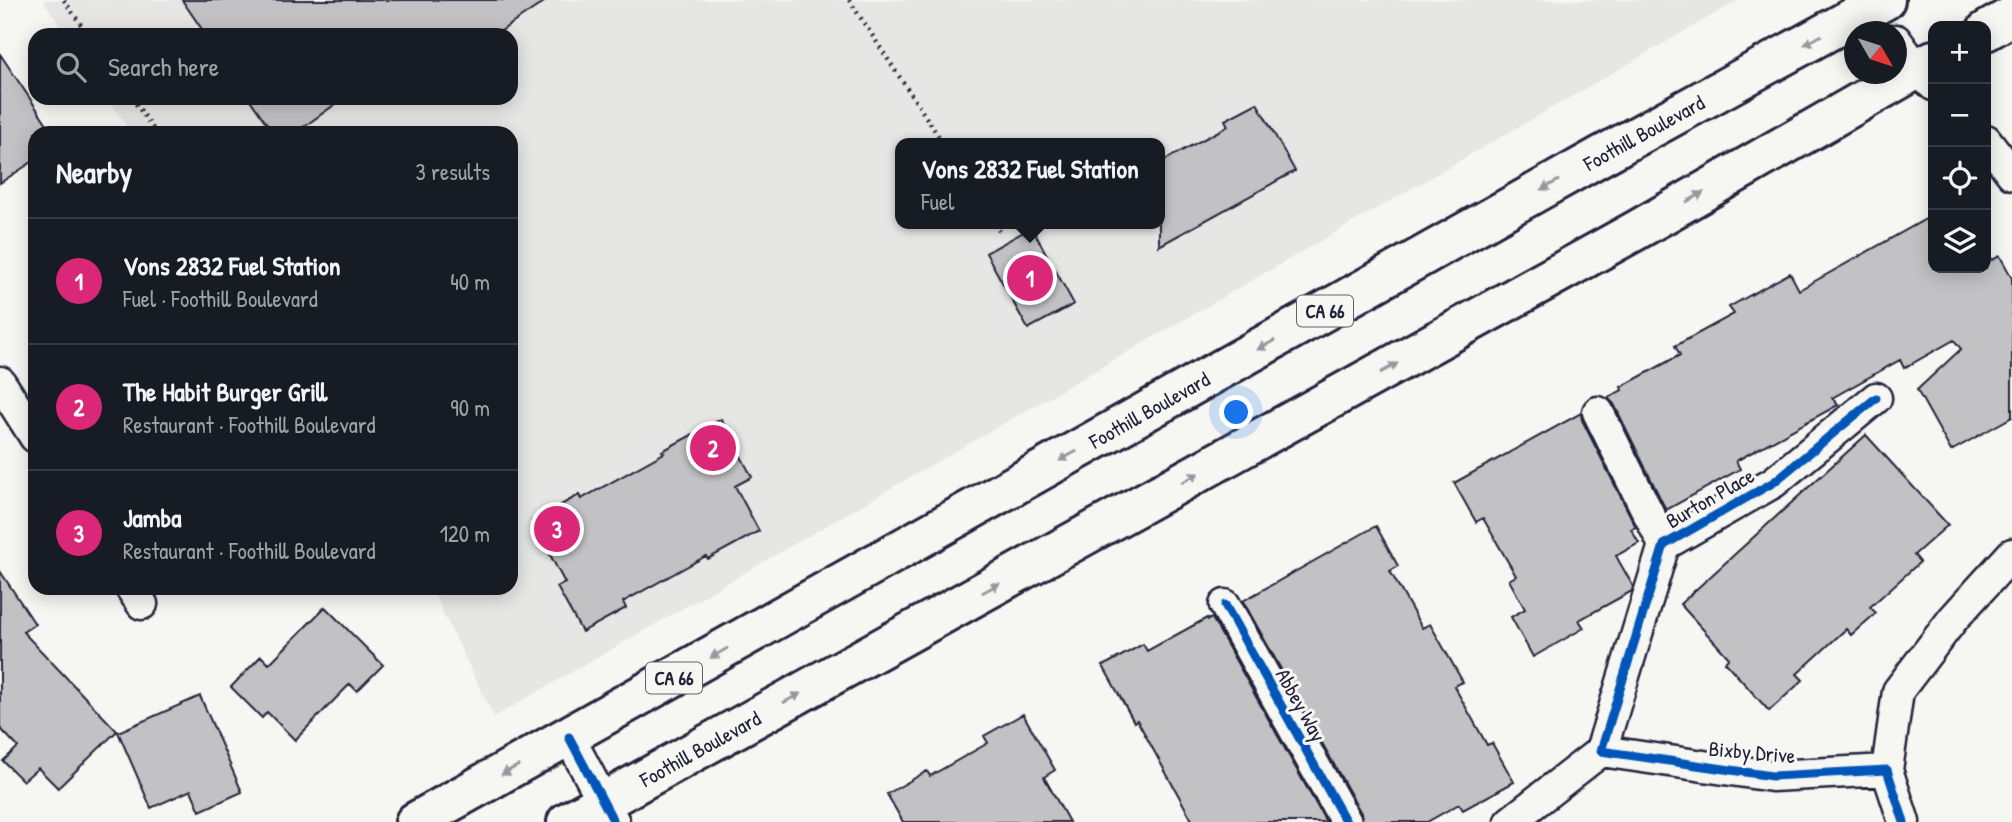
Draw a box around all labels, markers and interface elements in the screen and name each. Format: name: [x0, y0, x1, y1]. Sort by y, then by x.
north arrow: [1844, 21, 1907, 84]
map controls: [1928, 21, 1991, 273]
button: +: [1928, 21, 1991, 84]
search box: [28, 28, 518, 105]
one-way arrow: [1803, 33, 1823, 45]
icon: search: [52, 48, 90, 86]
text: Search here: [108, 49, 219, 84]
button: −: [1928, 84, 1991, 147]
street label: Foothill Boulevard: [1577, 88, 1709, 178]
popup: [895, 138, 1165, 229]
button: locate: [1928, 147, 1991, 210]
text: Vons 2832 Fuel Station: [921, 151, 1139, 186]
text: Nearby: [56, 152, 132, 192]
text: 3 results: [415, 156, 490, 187]
one-way arrow: [1540, 179, 1560, 191]
text: Fuel: [921, 186, 954, 217]
one-way arrow: [1685, 191, 1704, 203]
button: layers: [1928, 210, 1991, 273]
text: Vons 2832 Fuel Station: [123, 248, 341, 283]
pin: 1: [1007, 252, 1053, 304]
text: 1: [75, 266, 83, 297]
text: 40 m: [450, 266, 490, 297]
text: Fuel · Foothill Boulevard: [123, 283, 318, 314]
road number: CA 66: [1297, 296, 1353, 326]
one-way arrow: [1257, 339, 1276, 351]
one-way arrow: [1379, 362, 1398, 374]
street label: Foothill Boulevard: [1083, 364, 1215, 456]
text: The Habit Burger Grill: [123, 374, 327, 409]
text: 2: [74, 392, 84, 423]
text: 90 m: [450, 392, 490, 423]
your location: [1219, 395, 1253, 429]
text: Restaurant · Foothill Boulevard: [123, 409, 375, 440]
pin: 2: [690, 422, 736, 474]
one-way arrow: [1058, 450, 1078, 462]
street label: Burton Place: [1660, 461, 1760, 535]
one-way arrow: [1180, 472, 1200, 484]
text: Jamba: [123, 500, 181, 535]
pin: 3: [534, 503, 580, 555]
text: 3: [74, 518, 84, 549]
text: 120 m: [440, 518, 490, 549]
text: Restaurant · Foothill Boulevard: [123, 535, 375, 566]
one-way arrow: [981, 582, 1001, 594]
one-way arrow: [709, 647, 729, 659]
road number: CA 66: [646, 663, 702, 694]
street label: Abbey Way: [1269, 663, 1333, 747]
one-way arrow: [782, 692, 801, 704]
street label: Foothill Boulevard: [634, 703, 766, 794]
street label: Bixby Drive: [1708, 734, 1796, 770]
one-way arrow: [500, 764, 520, 776]

